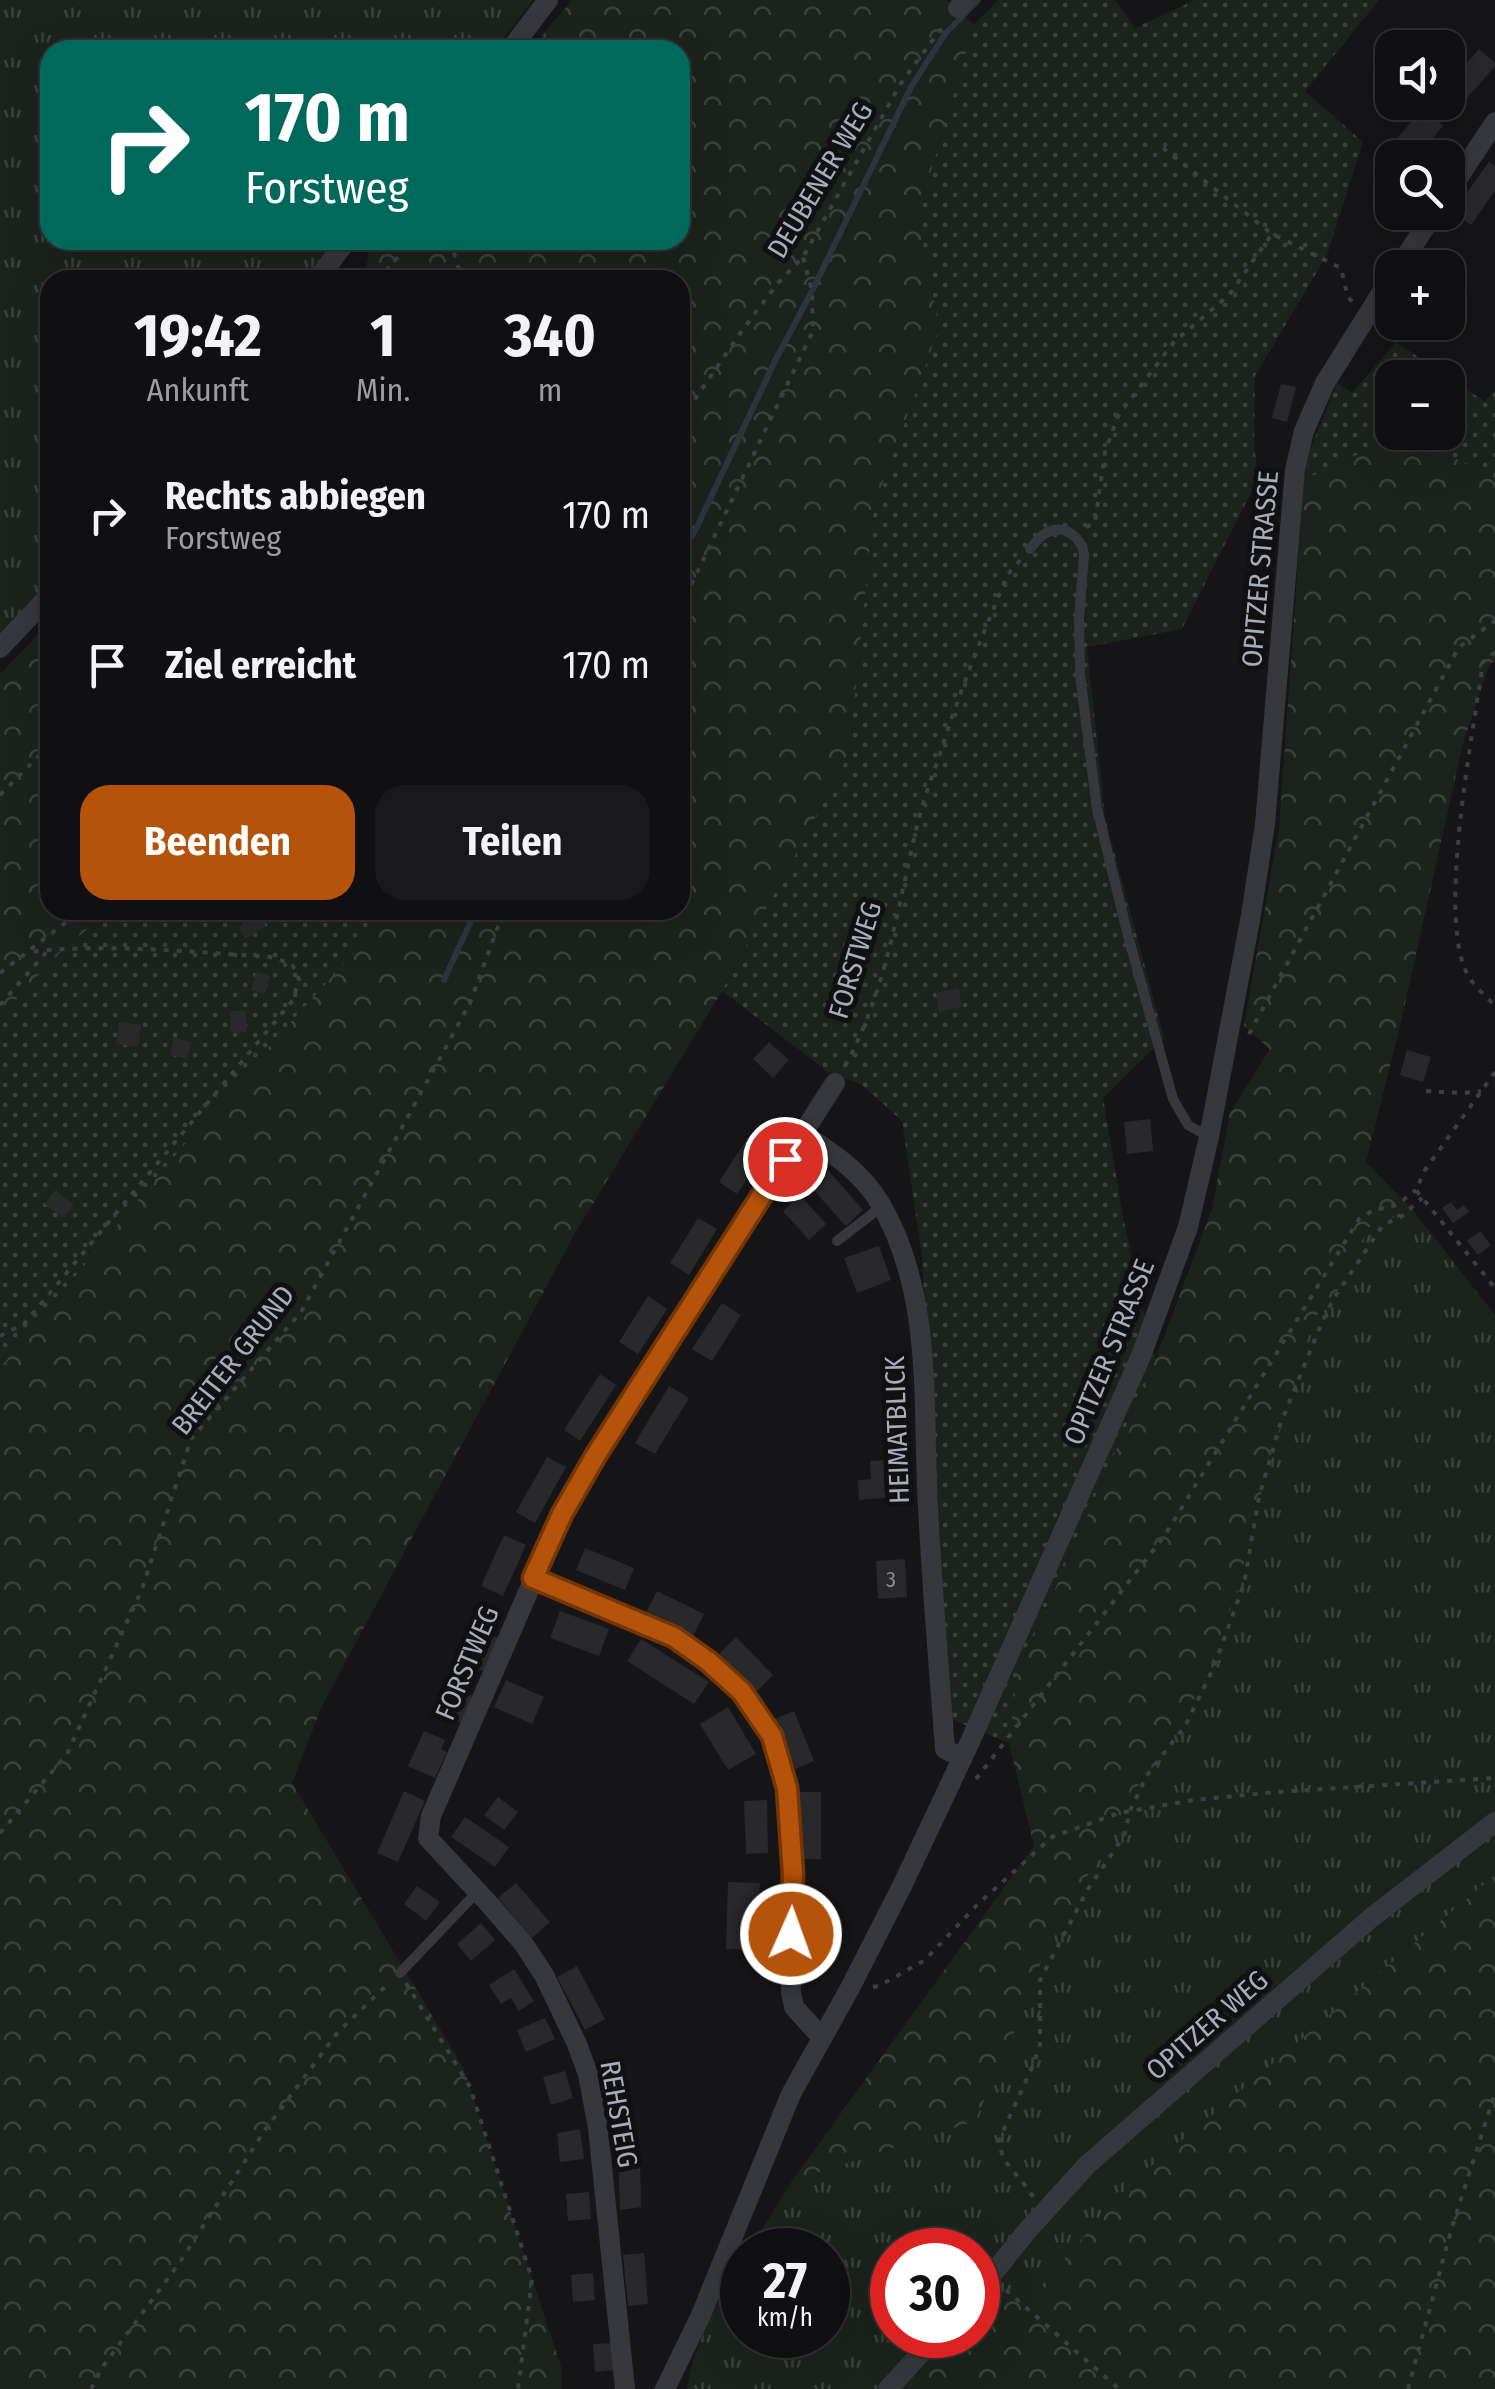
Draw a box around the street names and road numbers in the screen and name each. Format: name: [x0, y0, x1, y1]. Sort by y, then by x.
street label: DEUBENER WEG: [761, 96, 879, 264]
street label: OPITZER STRASSE: [1235, 469, 1285, 669]
street label: FORSTWEG: [822, 898, 888, 1022]
street label: OPITZER STRASSE: [1057, 1254, 1161, 1450]
street label: BREITER GRUND: [165, 1279, 301, 1441]
street label: HEIMATBLICK: [878, 1355, 916, 1504]
street label: FORSTWEG: [428, 1601, 506, 1725]
street label: OPITZER WEG: [1140, 1963, 1274, 2087]
street label: REHSTEIG: [593, 2058, 645, 2170]

